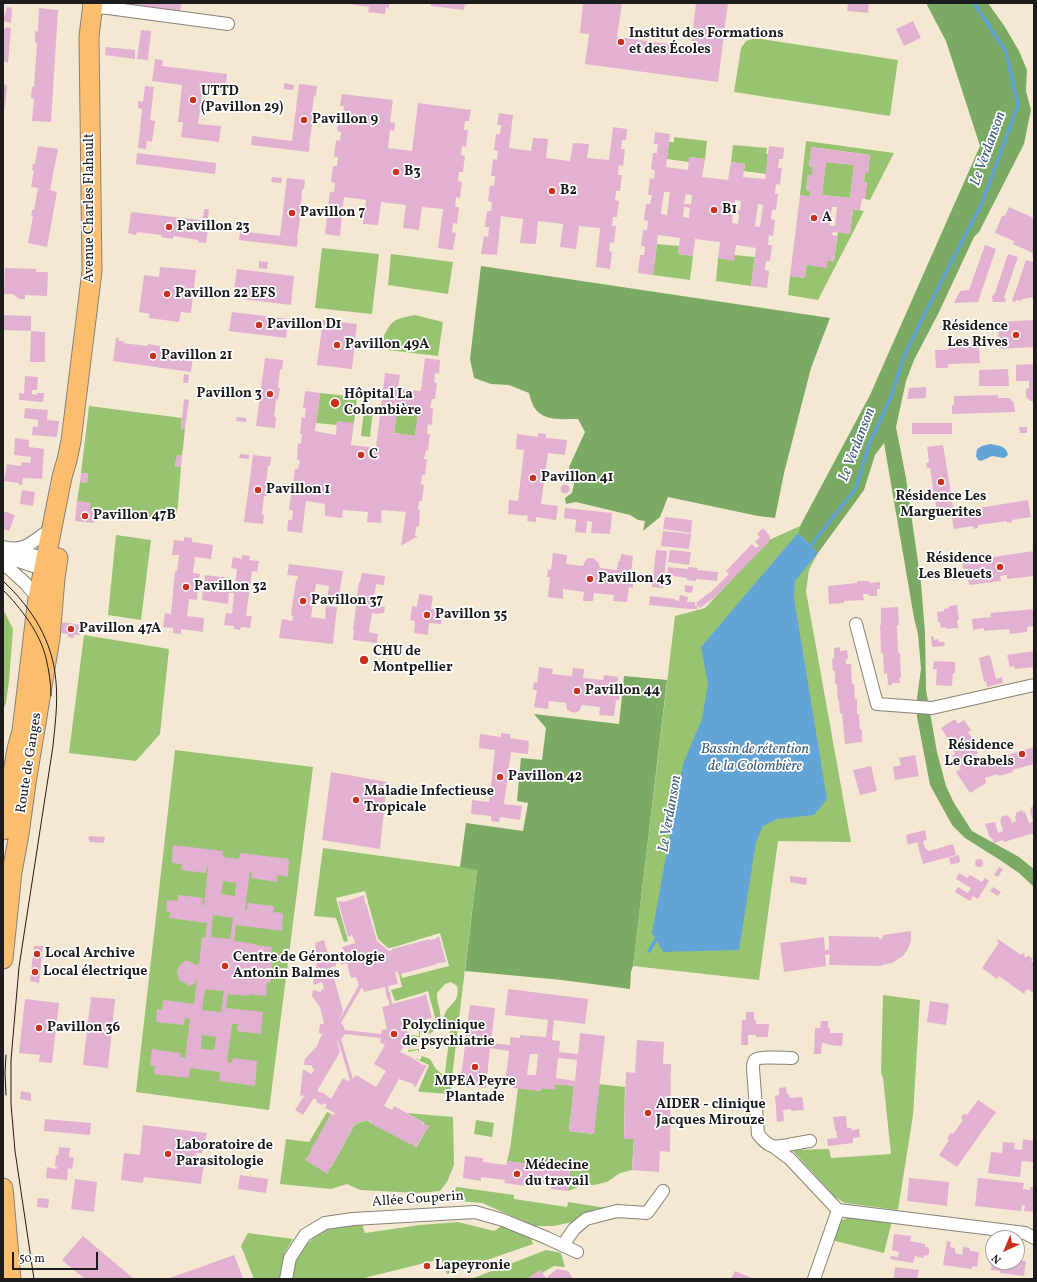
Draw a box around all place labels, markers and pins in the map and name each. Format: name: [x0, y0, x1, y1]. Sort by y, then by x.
place label: Institut des Formations et des Écoles: [629, 26, 784, 58]
marker: Institut des Formations et des Écoles: [616, 37, 626, 47]
place label: UTTD (Pavillon 29): [201, 84, 283, 116]
marker: UTTD (Pavillon 29): [188, 95, 198, 105]
place label: Pavillon 9: [312, 112, 378, 128]
marker: Pavillon 9: [299, 115, 309, 125]
place label: B3: [404, 164, 421, 180]
marker: B3: [391, 167, 401, 177]
place label: B2: [560, 183, 577, 199]
marker: B2: [547, 186, 557, 196]
place label: B1: [722, 202, 737, 218]
place label: Pavillon 7: [300, 205, 365, 221]
marker: B1: [709, 205, 719, 215]
marker: Pavillon 7: [287, 208, 297, 218]
place label: A: [822, 210, 832, 226]
marker: A: [809, 213, 819, 223]
place label: Pavillon 23: [177, 219, 250, 235]
marker: Pavillon 23: [164, 222, 174, 232]
place label: Pavillon 22 EFS: [175, 286, 276, 302]
marker: Pavillon 22 EFS: [162, 289, 172, 299]
place label: Pavillon D1: [267, 317, 341, 333]
place label: Résidence Les Rives: [942, 319, 1008, 352]
marker: Pavillon D1: [254, 320, 264, 330]
marker: Résidence Les Rives: [1011, 330, 1021, 340]
place label: Pavillon 49A: [345, 337, 429, 353]
marker: Pavillon 49A: [332, 340, 342, 350]
place label: Pavillon 21: [161, 348, 232, 364]
marker: Pavillon 21: [148, 351, 158, 361]
place label: Pavillon 3: [196, 386, 262, 402]
place label: Hôpital La Colombière: [344, 387, 421, 420]
marker: Pavillon 3: [265, 389, 275, 399]
marker: Hôpital La Colombière: [329, 397, 341, 409]
place label: C: [369, 447, 378, 463]
marker: C: [356, 450, 366, 460]
place label: Pavillon 41: [541, 470, 614, 486]
marker: Pavillon 41: [528, 473, 538, 483]
marker: Résidence Les Marguerites: [936, 477, 946, 487]
place label: Pavillon 1: [266, 482, 330, 498]
marker: Pavillon 1: [253, 485, 263, 495]
place label: Résidence Les Marguerites: [896, 489, 986, 522]
place label: Pavillon 47B: [93, 508, 176, 524]
marker: Pavillon 47B: [80, 511, 90, 521]
place label: Résidence Les Bleuets: [918, 551, 992, 584]
marker: Résidence Les Bleuets: [995, 562, 1005, 572]
place label: Pavillon 43: [598, 571, 672, 587]
marker: Pavillon 43: [585, 574, 595, 584]
place label: Pavillon 32: [194, 579, 267, 595]
marker: Pavillon 32: [181, 582, 191, 592]
place label: Pavillon 37: [311, 593, 383, 609]
marker: Pavillon 37: [298, 596, 308, 606]
place label: Pavillon 35: [435, 607, 507, 623]
marker: Pavillon 35: [422, 610, 432, 620]
place label: Pavillon 47A: [79, 621, 161, 637]
marker: Pavillon 47A: [66, 624, 76, 634]
place label: CHU de Montpellier: [373, 644, 453, 676]
marker: CHU de Montpellier: [358, 654, 370, 666]
place label: Pavillon 44: [585, 683, 660, 699]
marker: Pavillon 44: [572, 686, 582, 696]
place label: Résidence Le Grabels: [945, 738, 1014, 770]
marker: Résidence Le Grabels: [1017, 749, 1027, 759]
place label: Pavillon 42: [508, 769, 582, 785]
marker: Pavillon 42: [495, 772, 505, 782]
place label: Maladie Infectieuse Tropicale: [364, 784, 494, 816]
marker: Maladie Infectieuse Tropicale: [351, 795, 361, 805]
place label: Local Archive: [45, 946, 135, 962]
marker: Local Archive: [32, 949, 42, 959]
place label: Centre de Gérontologie Antonin Balmes: [233, 950, 385, 982]
marker: Centre de Gérontologie Antonin Balmes: [220, 961, 230, 971]
place label: Local électrique: [43, 964, 147, 980]
marker: Local électrique: [30, 967, 40, 977]
place label: Polyclinique de psychiatrie: [402, 1018, 495, 1050]
place label: Pavillon 36: [47, 1020, 120, 1036]
marker: Pavillon 36: [34, 1023, 44, 1033]
marker: Polyclinique de psychiatrie: [389, 1029, 399, 1039]
marker: MPEA Peyre Plantade: [470, 1062, 480, 1072]
place label: MPEA Peyre Plantade: [434, 1074, 516, 1106]
place label: AIDER - clinique Jacques Mirouze: [656, 1097, 766, 1130]
marker: AIDER - clinique Jacques Mirouze: [643, 1108, 653, 1118]
place label: Laboratoire de Parasitologie: [176, 1138, 273, 1170]
marker: Laboratoire de Parasitologie: [163, 1149, 173, 1159]
place label: Médecine du travail: [525, 1158, 589, 1190]
marker: Médecine du travail: [512, 1169, 522, 1179]
place label: Lapeyronie: [435, 1258, 510, 1274]
marker: Lapeyronie: [422, 1261, 432, 1271]

